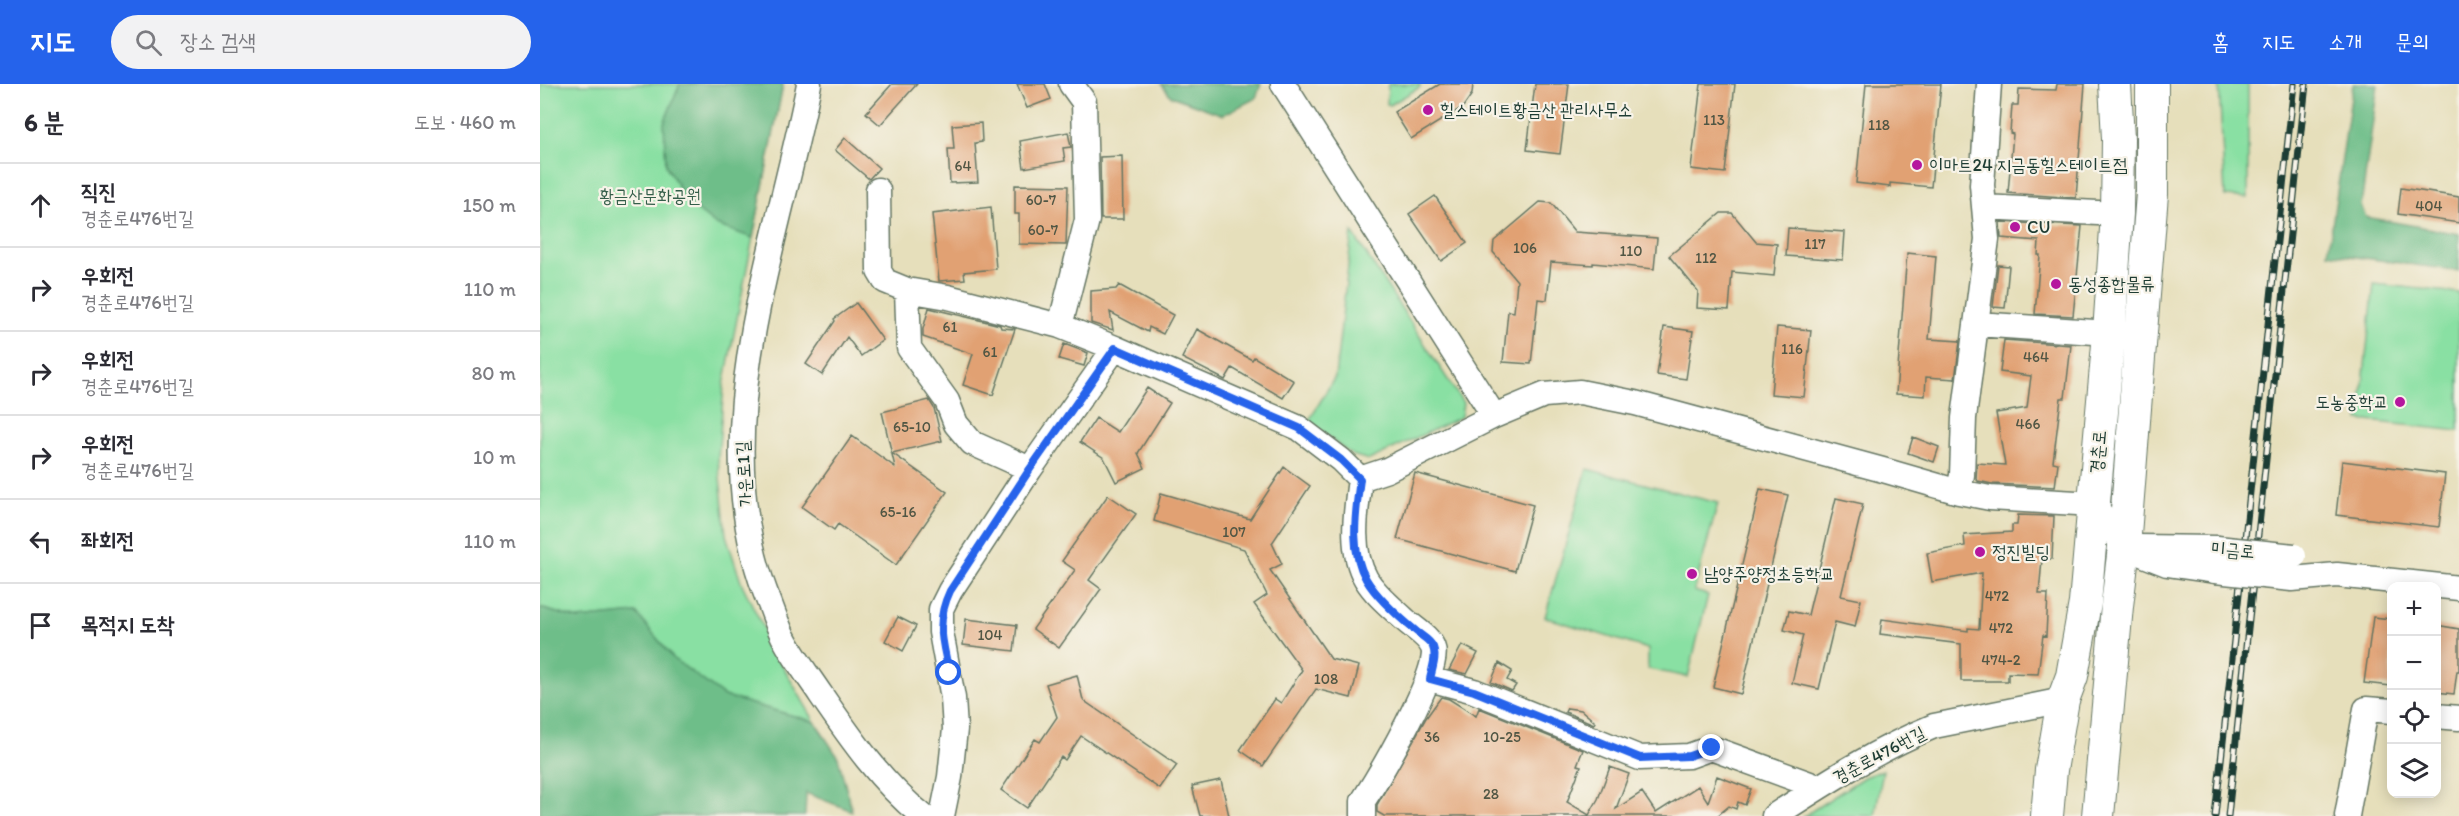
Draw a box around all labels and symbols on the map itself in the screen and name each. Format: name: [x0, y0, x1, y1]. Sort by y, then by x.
place label: 힐스테이트황금산 관리사무소: [1440, 99, 1632, 121]
marker: 힐스테이트황금산 관리사무소: [1421, 103, 1435, 117]
house number: 113: [1703, 111, 1725, 129]
house number: 118: [1868, 116, 1890, 134]
place label: 이마트24 지금동힐스테이트점: [1929, 154, 2128, 176]
house number: 64: [955, 157, 971, 175]
marker: 이마트24 지금동힐스테이트점: [1910, 158, 1924, 172]
park label: 황금산문화공원: [599, 185, 701, 207]
house number: 60-7: [1026, 191, 1057, 209]
house number: 404: [2415, 197, 2443, 215]
place label: CU: [2027, 216, 2051, 238]
marker: CU: [2008, 220, 2022, 234]
house number: 60-7: [1028, 221, 1059, 239]
house number: 117: [1804, 235, 1826, 253]
house number: 106: [1513, 239, 1537, 257]
house number: 110: [1619, 242, 1643, 260]
house number: 112: [1695, 249, 1717, 267]
place label: 동성종합물류: [2068, 273, 2155, 295]
marker: 동성종합물류: [2049, 277, 2063, 291]
house number: 61: [943, 318, 957, 336]
house number: 116: [1781, 340, 1803, 358]
house number: 61: [983, 343, 997, 361]
house number: 464: [2023, 348, 2049, 366]
place label: 도농중학교: [2316, 391, 2388, 413]
marker: 도농중학교: [2393, 395, 2407, 409]
house number: 466: [2016, 415, 2041, 433]
house number: 65-10: [893, 418, 931, 436]
street label: 경춘로: [2085, 429, 2111, 475]
street label: 가운로1길: [731, 440, 757, 508]
house number: 65-16: [880, 503, 916, 521]
house number: 107: [1222, 523, 1246, 541]
street label: 미금로: [2210, 537, 2256, 563]
place label: 정진빌딩: [1992, 541, 2050, 563]
marker: 정진빌딩: [1973, 545, 1987, 559]
place label: 남양주양정초등학교: [1704, 563, 1834, 585]
marker: 남양주양정초등학교: [1685, 567, 1699, 581]
house number: 472: [1985, 587, 2009, 605]
house number: 472: [1989, 619, 2013, 637]
house number: 104: [977, 626, 1003, 644]
house number: 474-2: [1981, 651, 2021, 669]
route start: [935, 659, 961, 685]
house number: 108: [1314, 670, 1338, 688]
street label: 경춘로476번길: [1829, 721, 1930, 789]
house number: 36: [1424, 728, 1440, 746]
house number: 10-25: [1483, 728, 1521, 746]
route end: [1698, 734, 1724, 760]
house number: 28: [1483, 785, 1499, 803]

